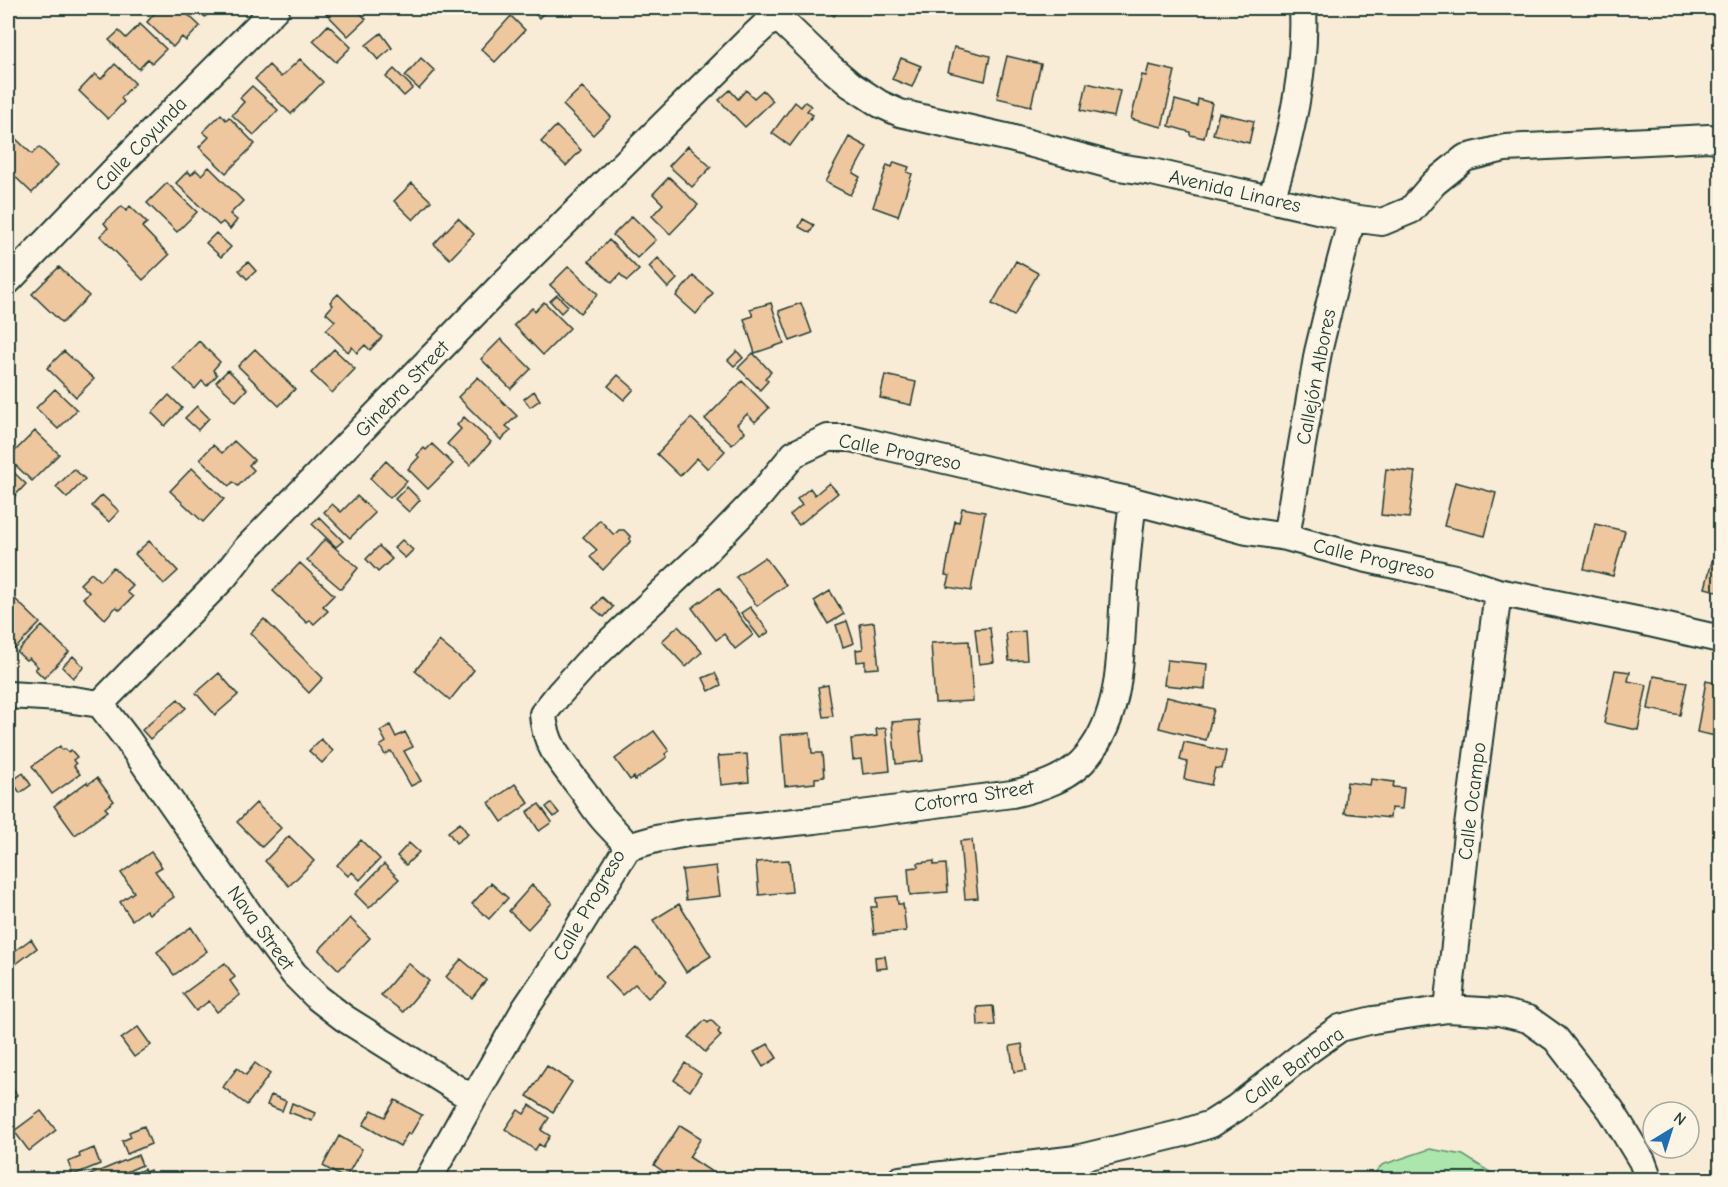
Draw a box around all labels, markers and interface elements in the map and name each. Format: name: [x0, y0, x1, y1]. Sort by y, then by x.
street label: Calle Coyunda: [90, 92, 192, 196]
street label: Avenida Linares: [1167, 165, 1303, 217]
street label: Callejón Albores: [1292, 307, 1340, 447]
street label: Ginebra Street: [350, 335, 455, 442]
street label: Calle Progreso: [837, 429, 963, 475]
street label: Calle Progreso: [1311, 534, 1437, 584]
street label: Calle Ocampo: [1453, 741, 1491, 861]
street label: Cotorra Street: [912, 775, 1037, 817]
street label: Calle Progreso: [548, 845, 630, 965]
street label: Nava Street: [223, 881, 300, 976]
street label: Calle Barbara: [1240, 1022, 1348, 1110]
north arrow: [1641, 1100, 1701, 1160]
text: N: [1670, 1109, 1689, 1129]

